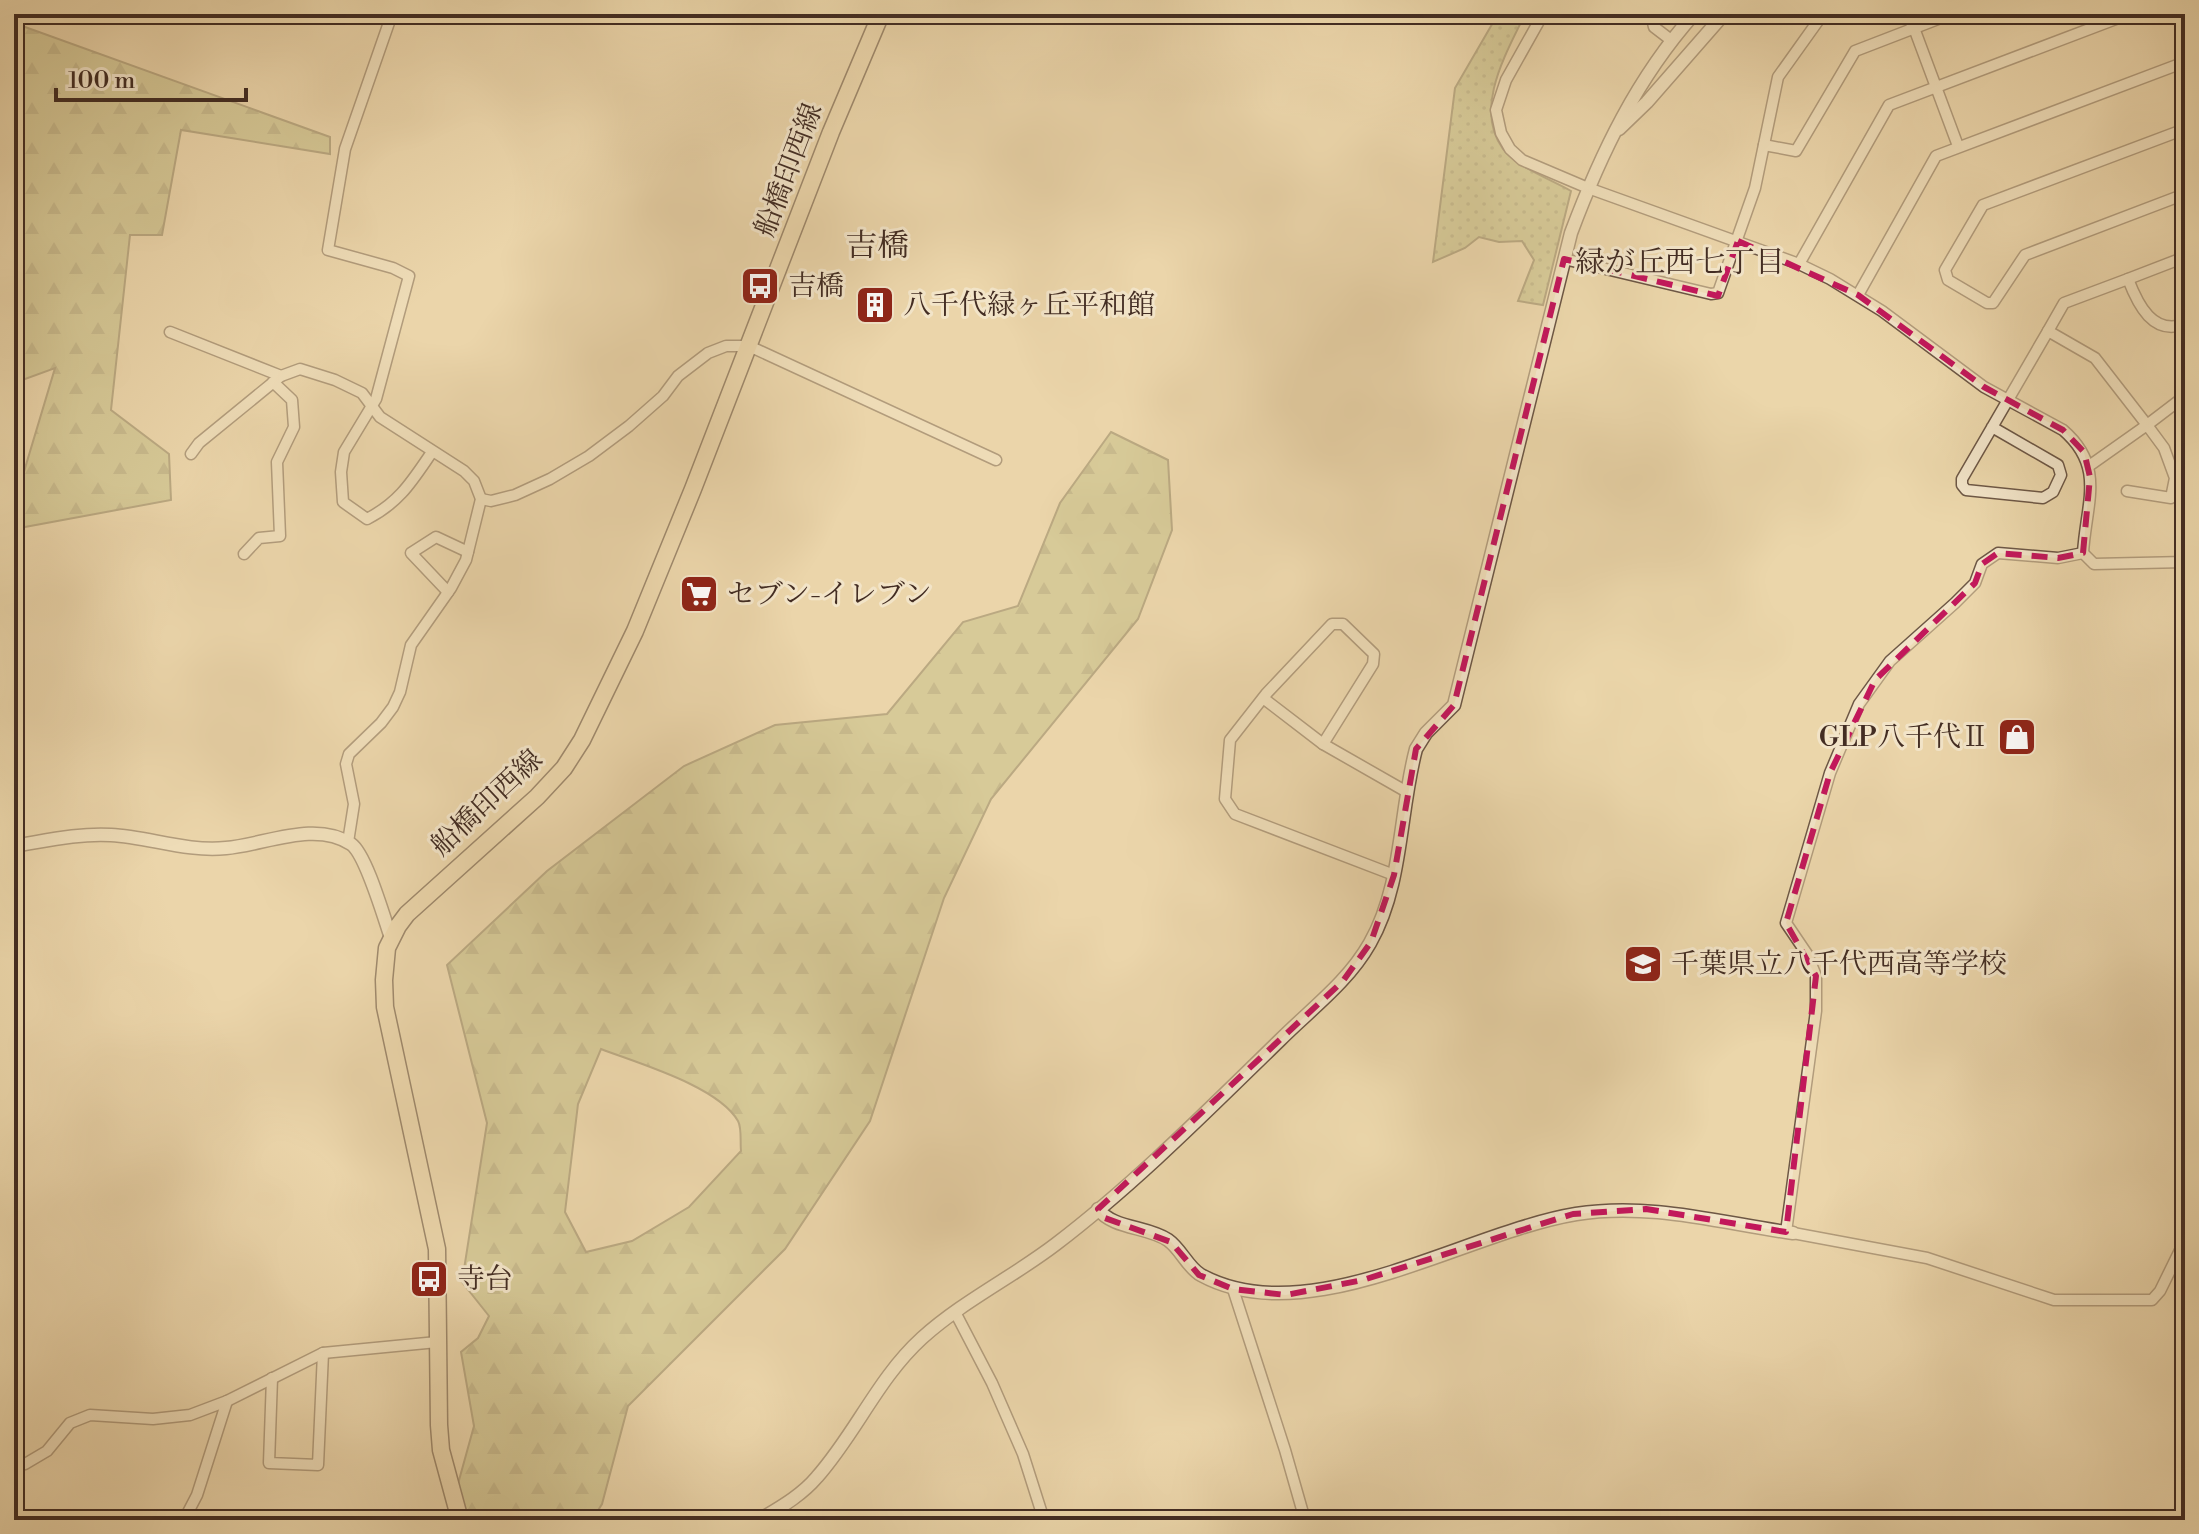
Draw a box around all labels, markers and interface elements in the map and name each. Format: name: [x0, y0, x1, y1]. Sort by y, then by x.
scale bar: [56, 52, 246, 102]
text: 100 m: [68, 66, 135, 96]
street label: 船橋印西線: [748, 98, 830, 242]
district label: 吉橋: [845, 226, 909, 266]
district label: 緑が丘西七丁目: [1575, 244, 1785, 282]
bus stop icon: 吉橋: [739, 265, 781, 307]
place label: 吉橋: [788, 269, 844, 304]
building icon: 八千代緑ヶ丘平和館: [854, 284, 896, 326]
place label: 八千代緑ヶ丘平和館: [903, 288, 1155, 323]
supermarket icon: セブン-イレブン: [678, 573, 720, 615]
place label: セブン-イレブン: [727, 577, 932, 612]
shop icon: GLP八千代Ⅱ: [1996, 716, 2038, 758]
place label: GLP八千代Ⅱ: [1819, 720, 1989, 755]
street label: 船橋印西線: [424, 742, 550, 864]
school or university icon: 千葉県立八千代西高等学校: [1622, 943, 1664, 985]
place label: 千葉県立八千代西高等学校: [1671, 947, 2007, 982]
bus stop icon: 寺台: [408, 1258, 450, 1300]
place label: 寺台: [457, 1262, 513, 1297]

